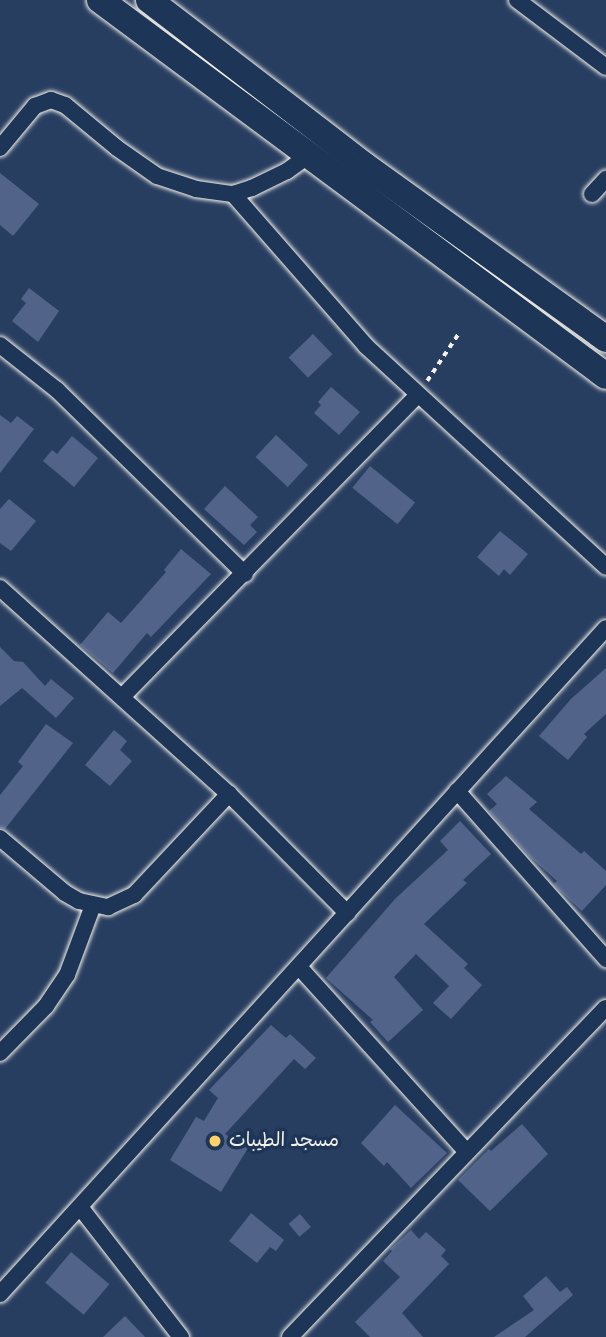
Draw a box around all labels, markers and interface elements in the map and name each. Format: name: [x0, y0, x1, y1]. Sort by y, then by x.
place label: مسجد الطيبات: [229, 1130, 339, 1152]
marker: مسجد الطيبات: [207, 1133, 223, 1149]

